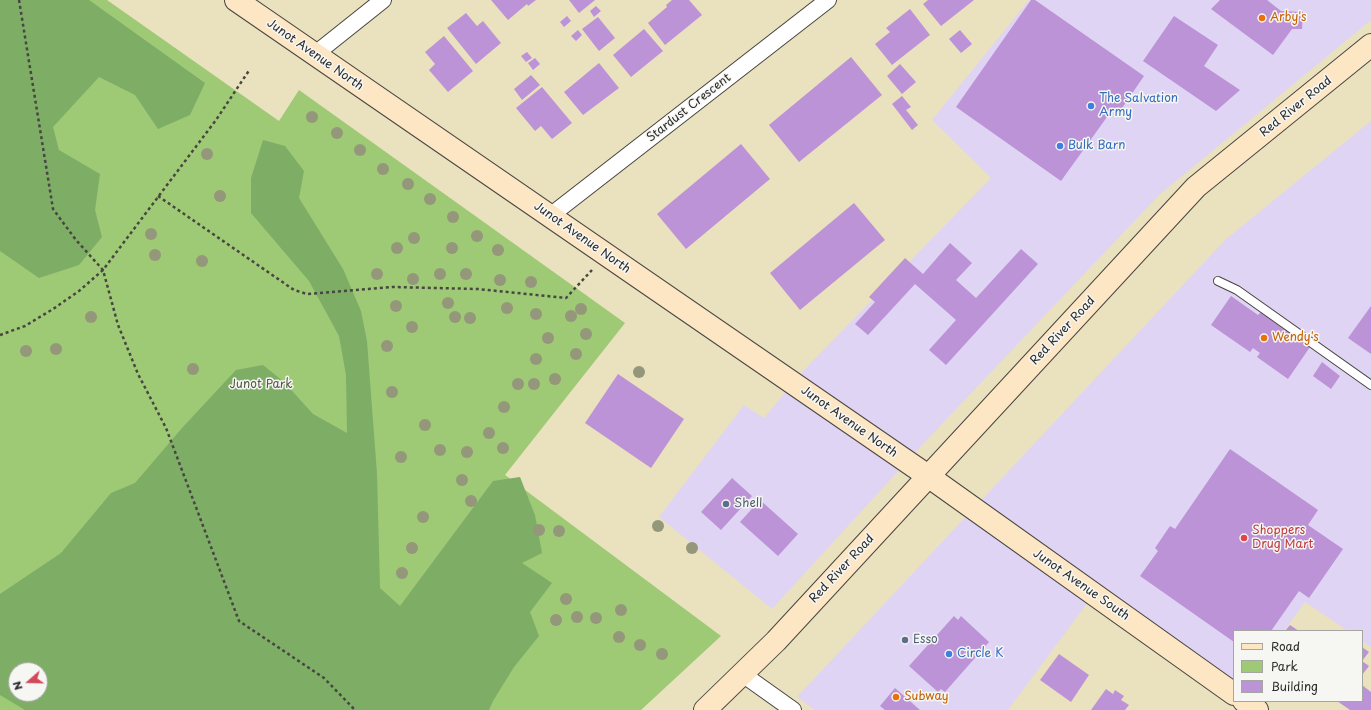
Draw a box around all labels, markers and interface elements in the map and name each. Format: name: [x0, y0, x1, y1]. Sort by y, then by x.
place label: Arby's: [1270, 11, 1306, 25]
marker: Arby's: [1257, 13, 1267, 23]
street label: Junot Avenue North: [264, 16, 366, 94]
street label: Stardust Crescent: [644, 71, 734, 145]
street label: Red River Road: [1257, 74, 1335, 140]
place label: The Salvation Army: [1099, 92, 1178, 120]
marker: The Salvation Army: [1086, 101, 1096, 111]
place label: Bulk Barn: [1068, 139, 1125, 153]
marker: Bulk Barn: [1055, 141, 1065, 151]
street label: Junot Avenue North: [531, 199, 633, 277]
street label: Red River Road: [1028, 294, 1098, 368]
place label: Wendy's: [1272, 331, 1319, 345]
marker: Wendy's: [1259, 333, 1269, 343]
park label: Junot Park: [229, 378, 293, 392]
street label: Junot Avenue North: [798, 383, 900, 461]
place label: Shell: [734, 497, 762, 511]
marker: Shell: [721, 499, 731, 509]
place label: Shoppers Drug Mart: [1252, 524, 1313, 552]
street label: Red River Road: [807, 532, 877, 606]
marker: Shoppers Drug Mart: [1239, 533, 1249, 543]
street label: Junot Avenue South: [1030, 546, 1132, 624]
legend: [1233, 630, 1363, 702]
place label: Esso: [913, 633, 938, 647]
marker: Esso: [900, 635, 910, 645]
text: Road: [1271, 637, 1300, 655]
place label: Circle K: [957, 647, 1003, 661]
marker: Circle K: [944, 649, 954, 659]
text: Park: [1271, 657, 1298, 675]
north arrow: [8, 662, 48, 702]
text: Building: [1271, 677, 1318, 695]
text: N: [8, 679, 27, 693]
place label: Subway: [904, 690, 949, 704]
marker: Subway: [891, 692, 901, 702]

